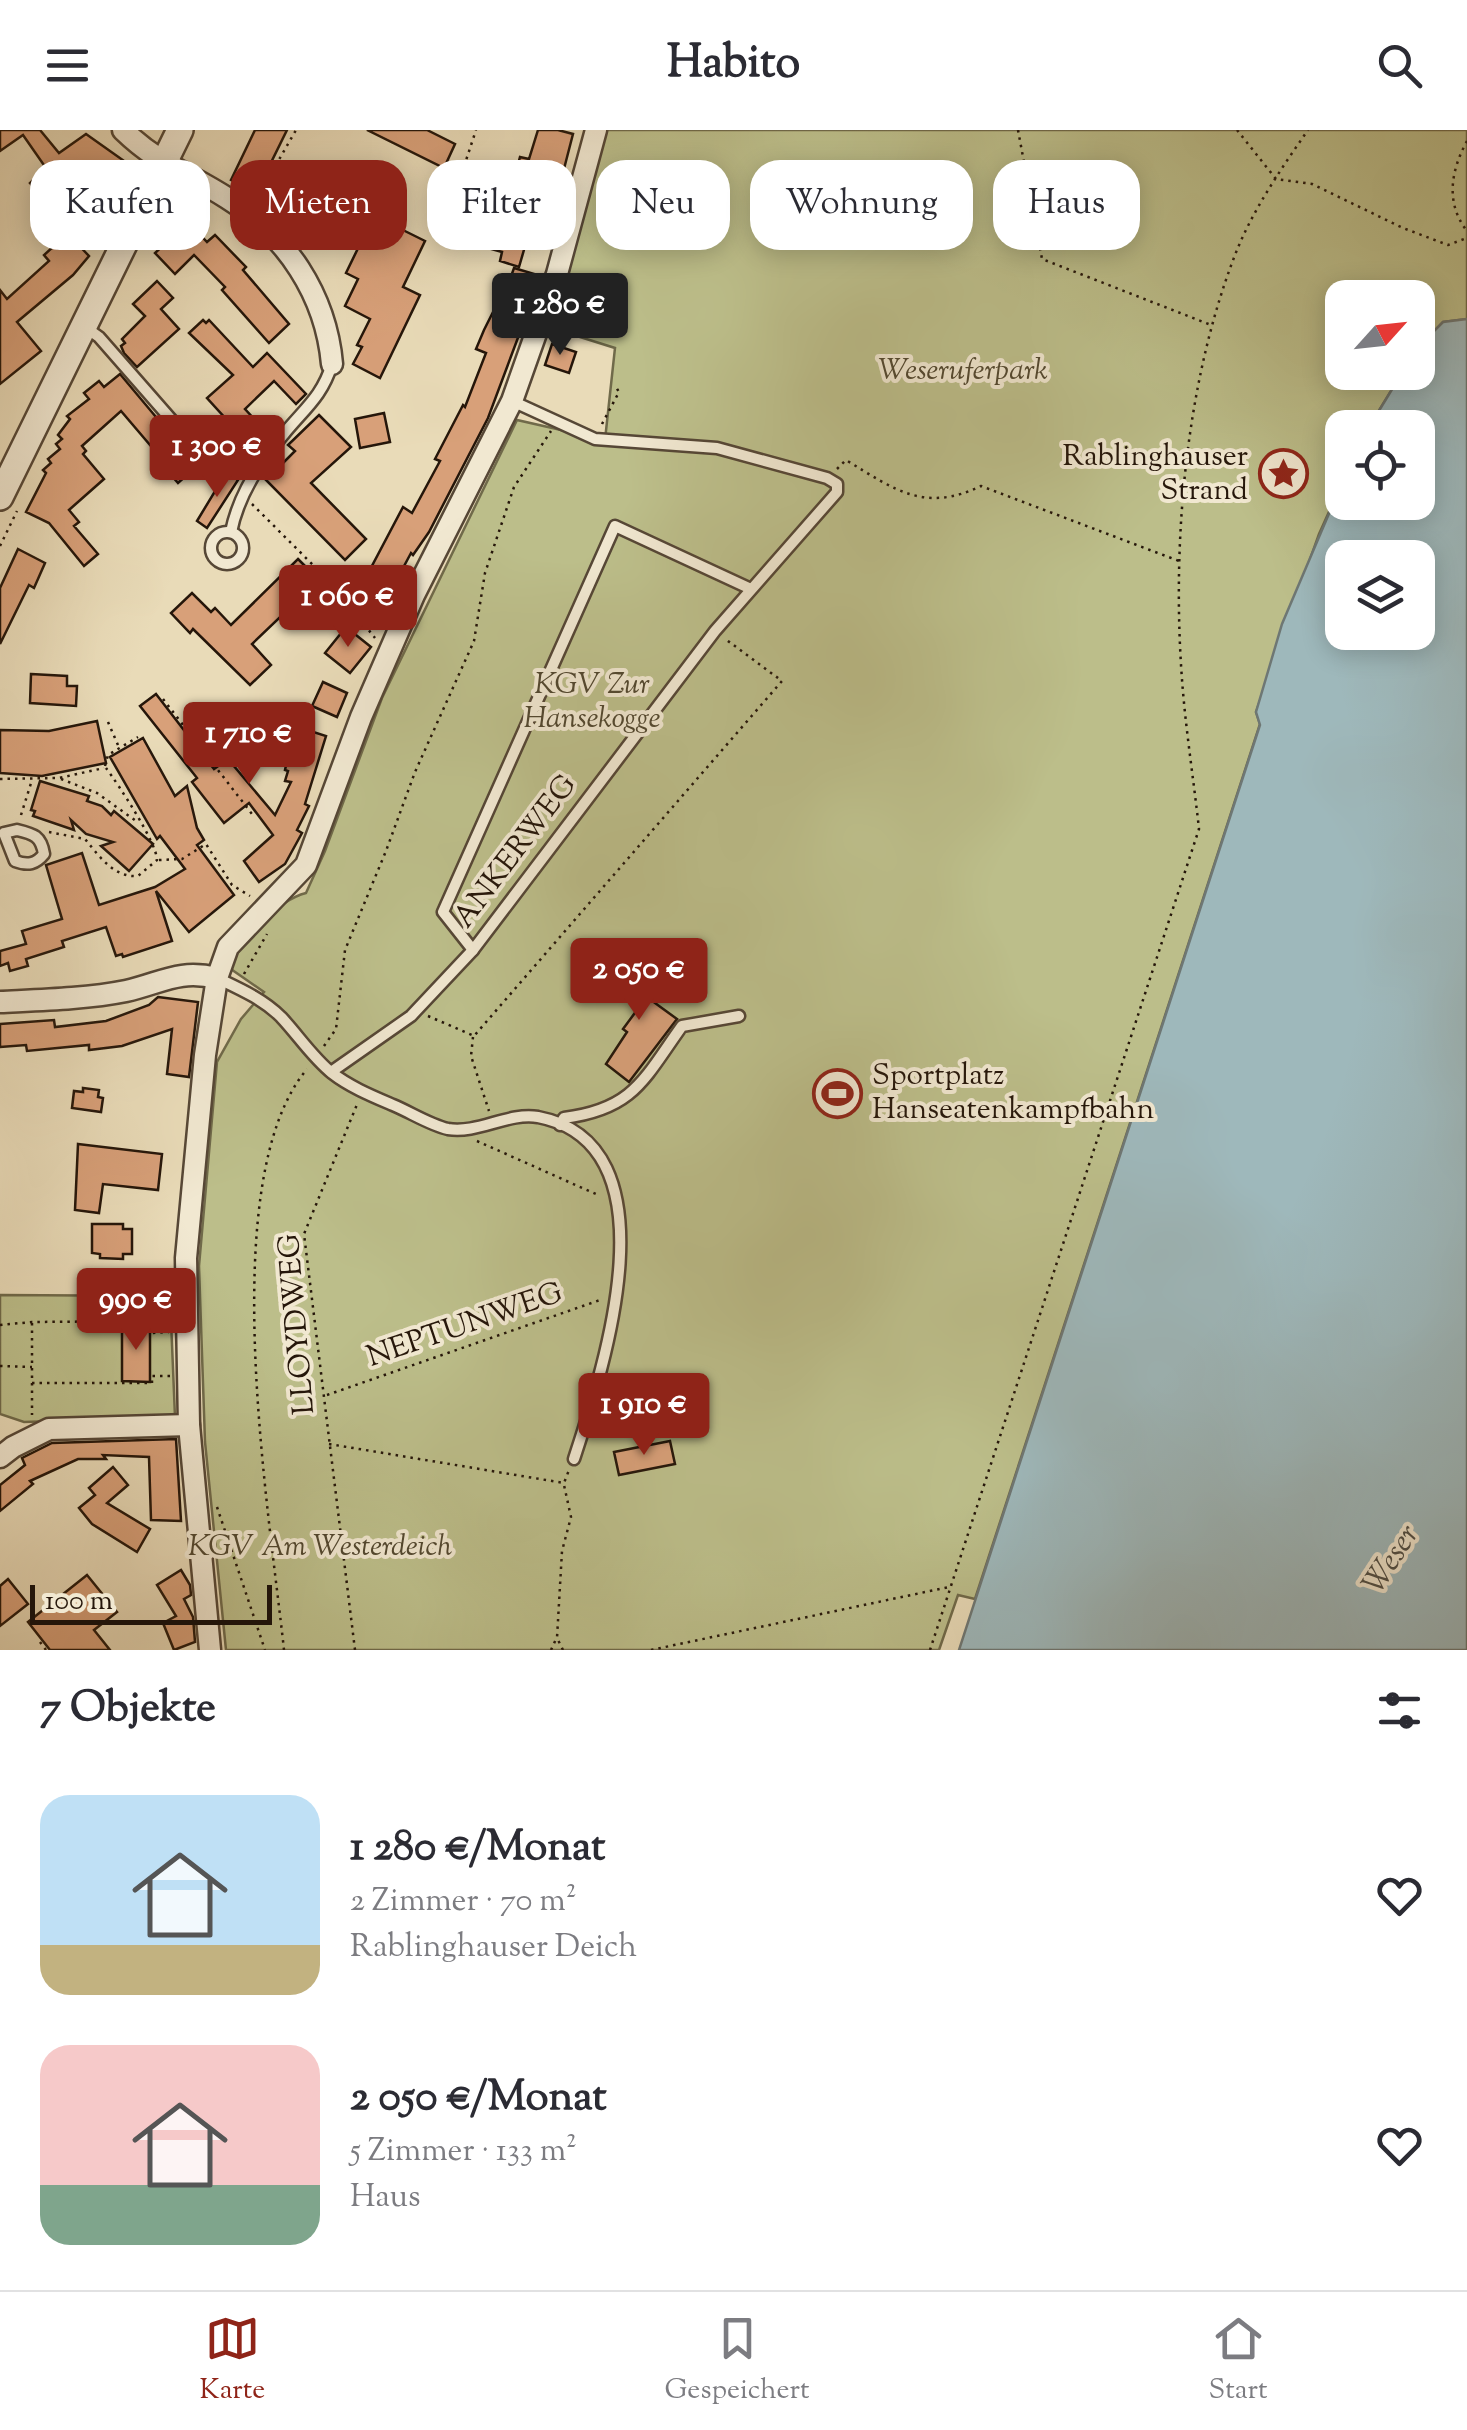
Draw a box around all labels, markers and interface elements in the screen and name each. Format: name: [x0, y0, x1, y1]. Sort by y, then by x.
text: Habito: [667, 33, 800, 98]
icon: menu: [40, 38, 95, 93]
icon: search: [1372, 38, 1427, 93]
chip: Kaufen: [30, 160, 210, 250]
chip: Mieten: [230, 160, 407, 250]
chip: Filter: [427, 160, 576, 250]
chip: Neu: [596, 160, 730, 250]
chip: Wohnung: [750, 160, 973, 250]
chip: Haus: [993, 160, 1140, 250]
pin: 1 280 €: [468, 273, 652, 358]
north arrow: [1325, 280, 1435, 390]
map controls: [1325, 280, 1435, 650]
text: 1 280 €: [514, 282, 606, 328]
park label: Weseruferpark: [878, 350, 1048, 393]
button: locate: [1325, 410, 1435, 520]
pin: 1 300 €: [125, 415, 309, 500]
text: 1 300 €: [172, 424, 262, 470]
place label: Rablinghauser Strand: [1062, 436, 1248, 513]
place icon: Rablinghauser Strand: [1257, 448, 1309, 500]
button: layers: [1325, 540, 1435, 650]
pin: 1 060 €: [256, 565, 440, 650]
text: 1 060 €: [301, 574, 395, 620]
park label: KGV Zur Hansekogge: [523, 664, 661, 741]
pin: 1 710 €: [157, 702, 341, 787]
text: 1 710 €: [205, 711, 293, 757]
street label: ANKERWEG: [444, 766, 588, 938]
pin: 2 050 €: [547, 938, 731, 1023]
text: 2 050 €: [592, 947, 686, 993]
place label: Sportplatz Hanseatenkampfbahn: [872, 1055, 1154, 1132]
sports icon: Sportplatz Hanseatenkampfbahn: [811, 1067, 863, 1119]
street label: LLOYDWEG: [269, 1232, 327, 1416]
pin: 990 €: [66, 1268, 206, 1353]
street label: NEPTUNWEG: [361, 1272, 569, 1380]
text: 990 €: [99, 1277, 173, 1323]
pin: 1 910 €: [552, 1373, 736, 1458]
text: 1 910 €: [600, 1382, 688, 1428]
water label: Weser: [1352, 1516, 1432, 1604]
park label: KGV Am Westerdeich: [188, 1526, 453, 1569]
scale bar: [30, 1580, 272, 1624]
text: 100 m: [45, 1582, 113, 1622]
text: 7 Objekte: [40, 1680, 216, 1740]
icon: filters: [1372, 1683, 1427, 1738]
text: 1 280 €/Monat: [350, 1819, 605, 1879]
icon: home: [120, 1835, 240, 1955]
icon: heart: [1372, 1868, 1427, 1923]
text: 2 Zimmer · 70 m²: [350, 1879, 577, 1925]
text: Rablinghauser Deich: [350, 1925, 637, 1971]
text: 2 050 €/Monat: [350, 2069, 607, 2129]
icon: home: [120, 2085, 240, 2205]
icon: heart: [1372, 2118, 1427, 2173]
text: 5 Zimmer · 133 m²: [350, 2129, 577, 2175]
text: Haus: [350, 2175, 421, 2221]
tab: Karte: [200, 2311, 265, 2411]
tab: Gespeichert: [664, 2311, 810, 2411]
tab: Start: [1209, 2311, 1267, 2411]

